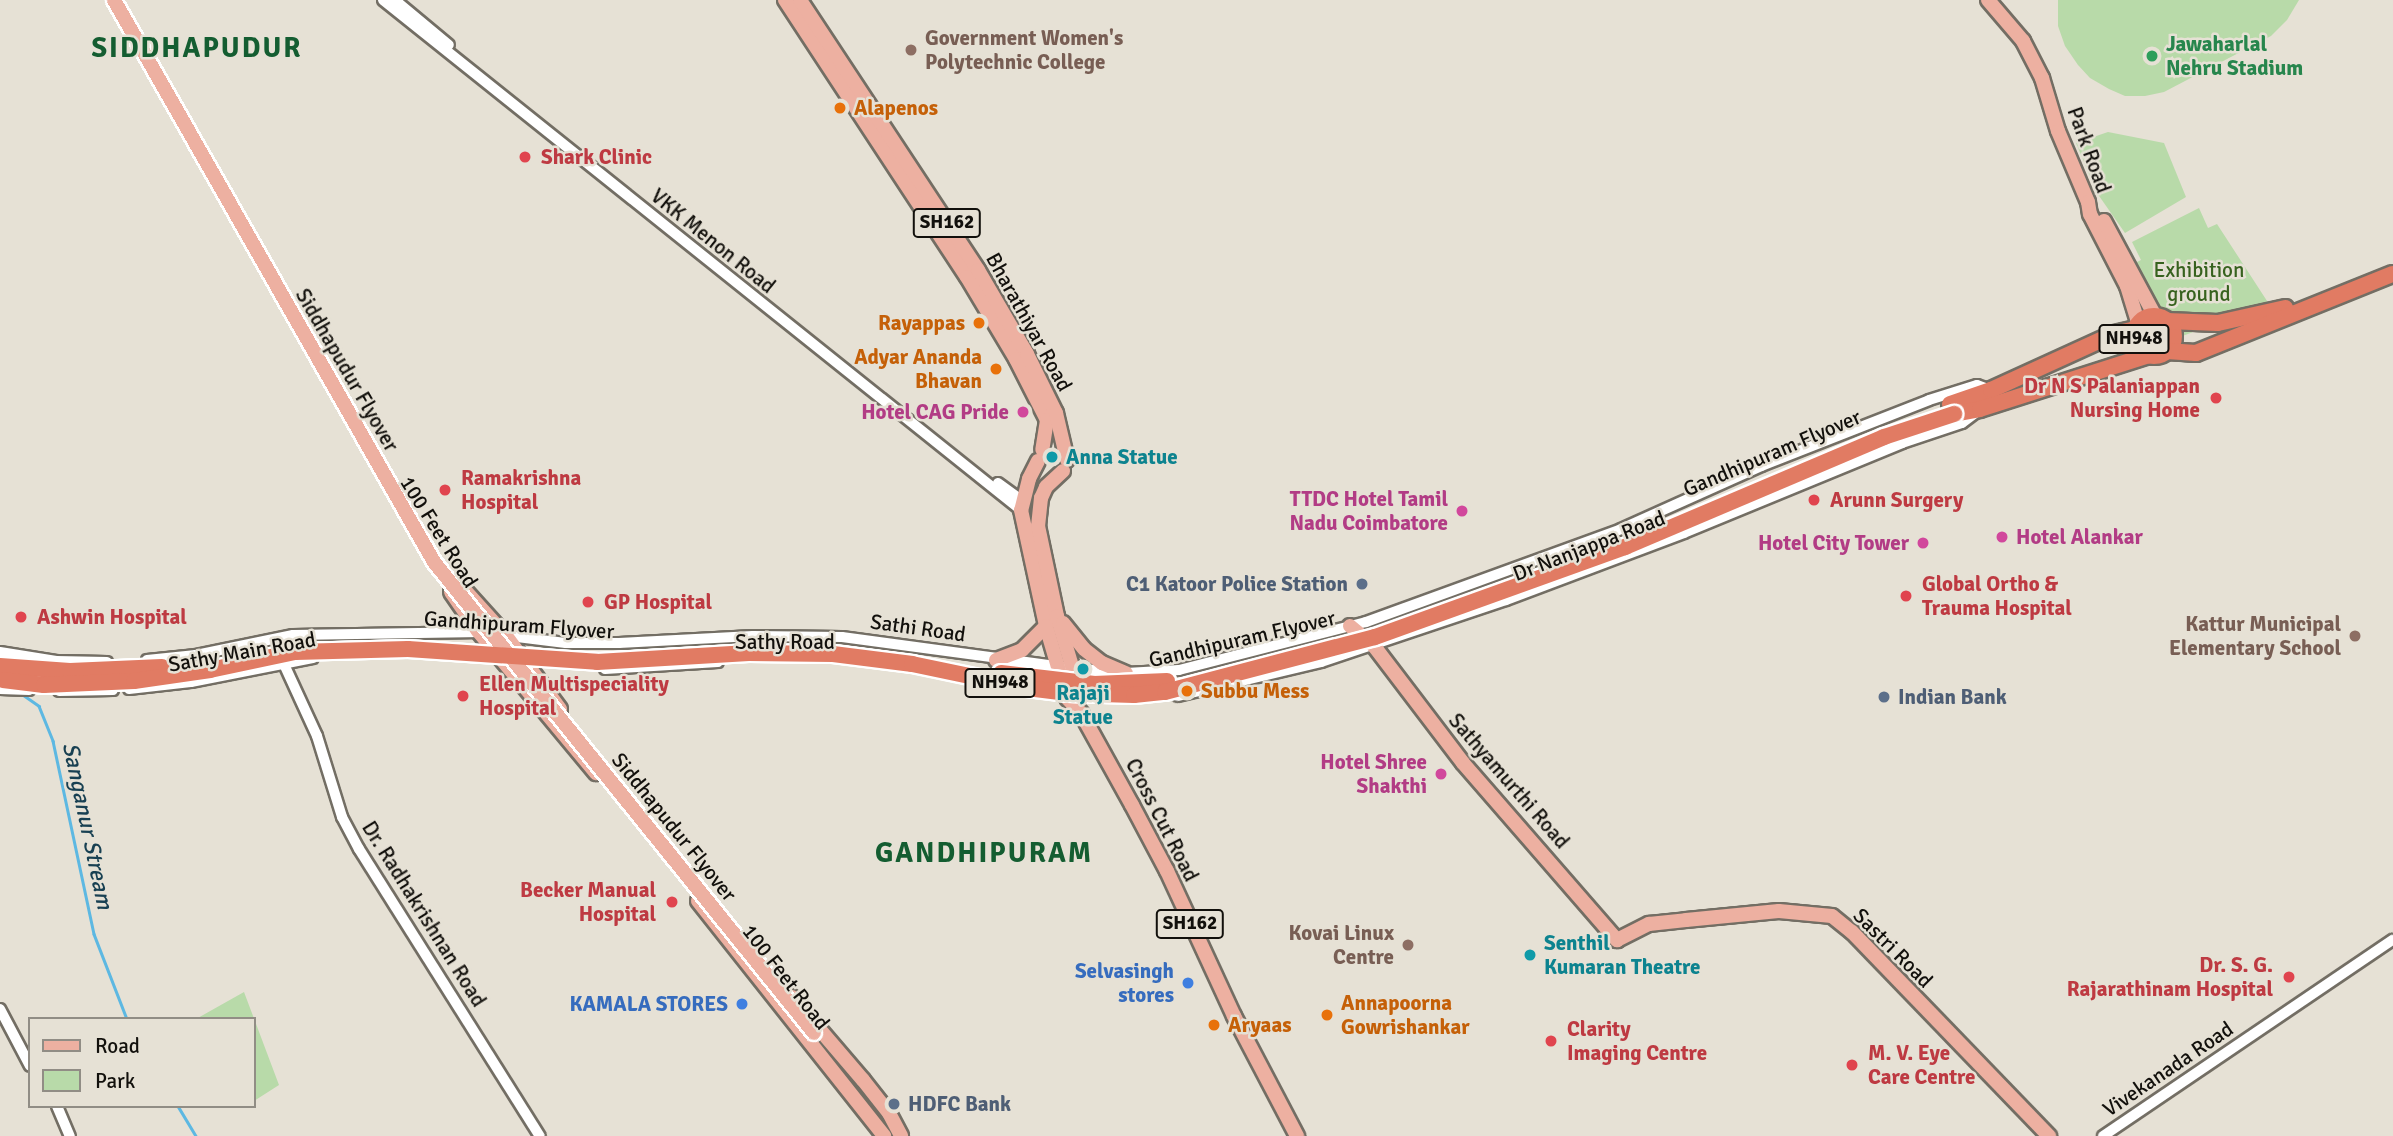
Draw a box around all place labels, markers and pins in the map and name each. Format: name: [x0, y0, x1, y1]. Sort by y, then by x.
place label: Government Women's Polytechnic College: [925, 25, 1123, 75]
place label: Jawaharlal Nehru Stadium: [2166, 31, 2303, 81]
marker: Government Women's Polytechnic College: [903, 42, 919, 58]
marker: Jawaharlal Nehru Stadium: [2144, 48, 2160, 64]
place label: Alapenos: [854, 95, 938, 121]
marker: Alapenos: [832, 100, 848, 116]
place label: Shark Clinic: [541, 144, 652, 170]
marker: Shark Clinic: [515, 147, 535, 167]
place label: Rayappas: [878, 310, 965, 336]
marker: Rayappas: [971, 315, 987, 331]
place label: Adyar Ananda Bhavan: [854, 344, 982, 394]
marker: Adyar Ananda Bhavan: [988, 361, 1004, 377]
place label: Dr N S Palaniappan Nursing Home: [2024, 373, 2200, 423]
marker: Dr N S Palaniappan Nursing Home: [2206, 388, 2226, 408]
place label: Hotel CAG Pride: [861, 399, 1009, 425]
marker: Hotel CAG Pride: [1015, 404, 1031, 420]
place label: Anna Statue: [1066, 444, 1178, 470]
marker: Anna Statue: [1044, 449, 1060, 465]
place label: Ramakrishna Hospital: [461, 465, 581, 515]
marker: Ramakrishna Hospital: [435, 480, 455, 500]
place label: TTDC Hotel Tamil Nadu Coimbatore: [1289, 486, 1448, 536]
place label: Arunn Surgery: [1830, 487, 1963, 513]
marker: Arunn Surgery: [1804, 490, 1824, 510]
marker: TTDC Hotel Tamil Nadu Coimbatore: [1454, 503, 1470, 519]
place label: Hotel Alankar: [2016, 524, 2143, 550]
marker: Hotel Alankar: [1994, 529, 2010, 545]
place label: Hotel City Tower: [1758, 530, 1909, 556]
marker: Hotel City Tower: [1915, 535, 1931, 551]
place label: C1 Katoor Police Station: [1126, 571, 1348, 597]
place label: Global Ortho & Trauma Hospital: [1922, 571, 2072, 621]
marker: C1 Katoor Police Station: [1354, 576, 1370, 592]
marker: Global Ortho & Trauma Hospital: [1896, 586, 1916, 606]
place label: GP Hospital: [604, 589, 712, 615]
marker: GP Hospital: [578, 592, 598, 612]
place label: Ashwin Hospital: [37, 604, 187, 630]
marker: Ashwin Hospital: [11, 607, 31, 627]
place label: Kattur Municipal Elementary School: [2169, 611, 2341, 661]
marker: Kattur Municipal Elementary School: [2347, 628, 2363, 644]
marker: Rajaji Statue: [1075, 661, 1091, 677]
place label: Ellen Multispeciality Hospital: [479, 671, 669, 721]
place label: Subbu Mess: [1201, 678, 1309, 704]
place label: Rajaji Statue: [1053, 680, 1113, 730]
marker: Subbu Mess: [1179, 683, 1195, 699]
place label: Indian Bank: [1898, 684, 2007, 710]
marker: Ellen Multispeciality Hospital: [453, 686, 473, 706]
marker: Indian Bank: [1876, 689, 1892, 705]
place label: Hotel Shree Shakthi: [1320, 749, 1427, 799]
marker: Hotel Shree Shakthi: [1433, 766, 1449, 782]
place label: Becker Manual Hospital: [520, 877, 656, 927]
marker: Becker Manual Hospital: [662, 892, 682, 912]
place label: Kovai Linux Centre: [1289, 920, 1394, 970]
place label: Senthil Kumaran Theatre: [1544, 930, 1700, 980]
marker: Kovai Linux Centre: [1400, 937, 1416, 953]
marker: Senthil Kumaran Theatre: [1522, 947, 1538, 963]
place label: Dr. S. G. Rajarathinam Hospital: [2067, 952, 2273, 1002]
place label: Selvasingh stores: [1075, 958, 1174, 1008]
marker: Dr. S. G. Rajarathinam Hospital: [2279, 967, 2299, 987]
marker: Selvasingh stores: [1180, 975, 1196, 991]
place label: Annapoorna Gowrishankar: [1341, 990, 1470, 1040]
place label: KAMALA STORES: [569, 991, 728, 1017]
marker: KAMALA STORES: [734, 996, 750, 1012]
marker: Annapoorna Gowrishankar: [1319, 1007, 1335, 1023]
place label: Aryaas: [1228, 1012, 1291, 1038]
place label: Clarity Imaging Centre: [1567, 1016, 1707, 1066]
marker: Aryaas: [1206, 1017, 1222, 1033]
marker: Clarity Imaging Centre: [1541, 1031, 1561, 1051]
place label: M. V. Eye Care Centre: [1868, 1040, 1976, 1090]
marker: M. V. Eye Care Centre: [1842, 1055, 1862, 1075]
place label: HDFC Bank: [908, 1091, 1011, 1117]
marker: HDFC Bank: [886, 1096, 902, 1112]

